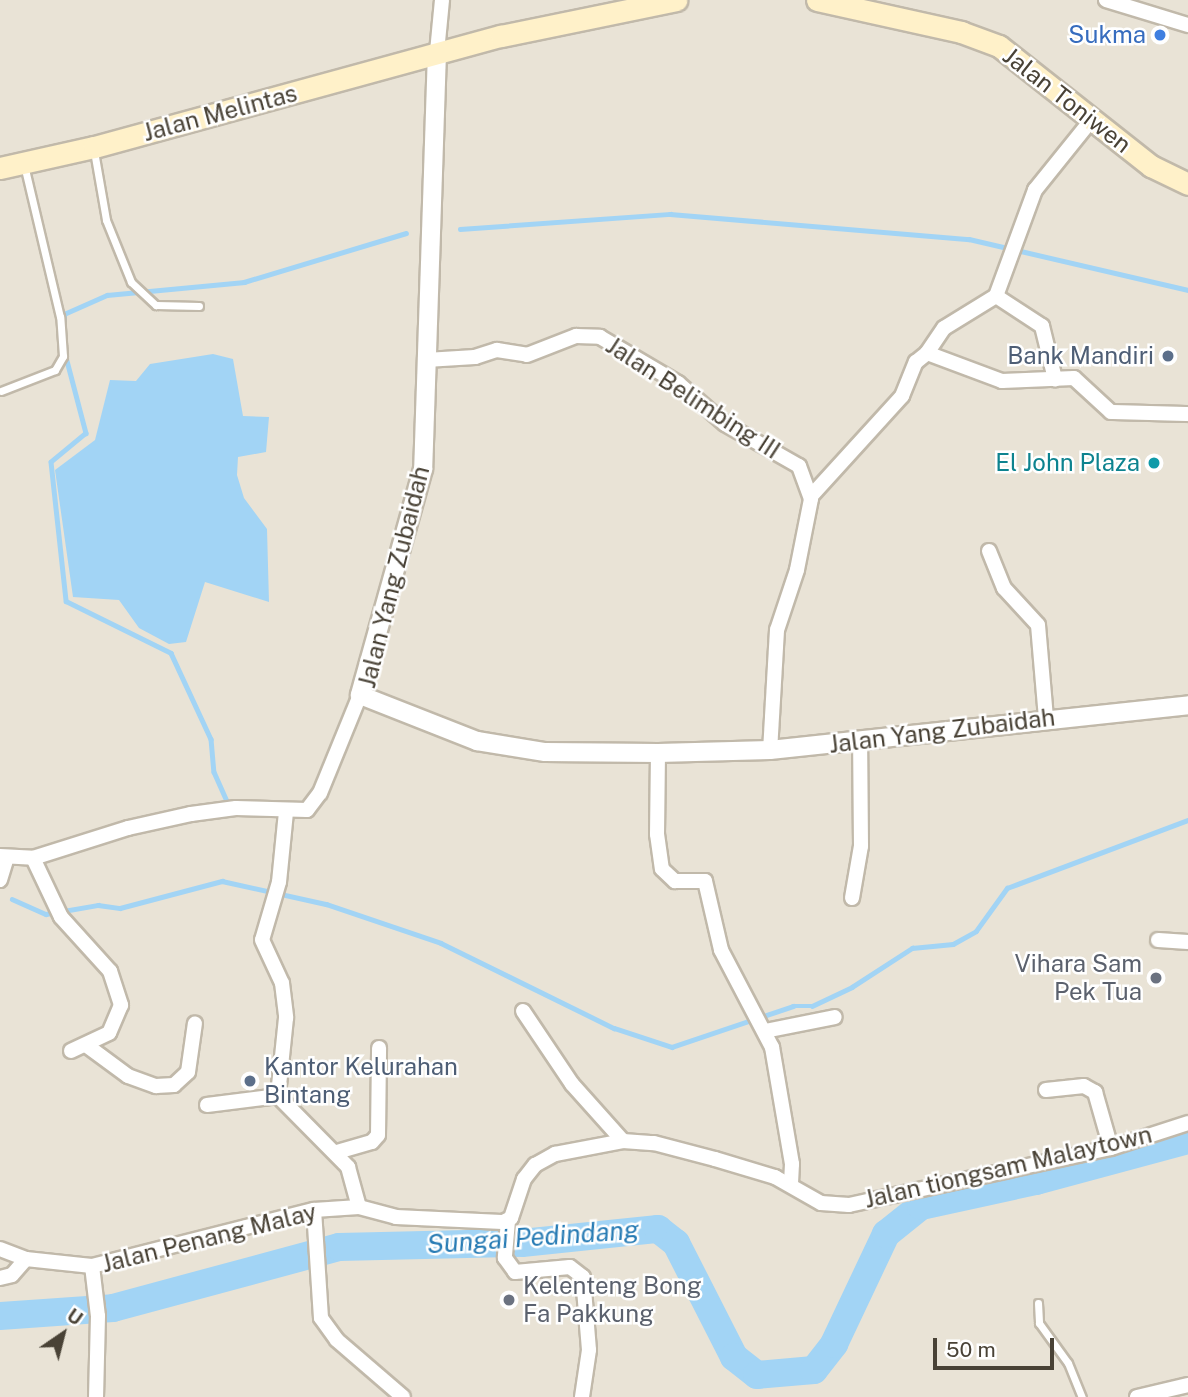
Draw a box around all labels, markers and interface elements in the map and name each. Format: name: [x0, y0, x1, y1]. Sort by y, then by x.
place label: Sukma: [1068, 21, 1146, 49]
marker: Sukma: [1152, 27, 1168, 43]
street label: Jalan Toniwen: [997, 41, 1137, 159]
street label: Jalan Melintas: [140, 79, 300, 147]
street label: Jalan Belimbing III: [600, 331, 786, 465]
place label: Bank Mandiri: [1007, 342, 1154, 370]
marker: Bank Mandiri: [1160, 348, 1176, 364]
place label: El John Plaza: [995, 449, 1140, 477]
marker: El John Plaza: [1146, 455, 1162, 471]
street label: Jalan Yang Zubaidah: [352, 463, 436, 691]
street label: Jalan Yang Zubaidah: [827, 703, 1057, 759]
place label: Vihara Sam Pek Tua: [1015, 950, 1142, 1006]
marker: Vihara Sam Pek Tua: [1148, 970, 1164, 986]
place label: Kantor Kelurahan Bintang: [264, 1053, 458, 1109]
marker: Kantor Kelurahan Bintang: [242, 1073, 258, 1089]
street label: Jalan tiongsam Malaytown: [861, 1120, 1155, 1214]
street label: Jalan Penang Malay: [99, 1197, 319, 1279]
water label: Sungai Pedindang: [426, 1214, 640, 1260]
place label: Kelenteng Bong Fa Pakkung: [523, 1272, 702, 1328]
marker: Kelenteng Bong Fa Pakkung: [501, 1292, 517, 1308]
north arrow: [28, 1299, 98, 1369]
text: U: [63, 1304, 87, 1330]
scale bar: [936, 1324, 1057, 1368]
text: 50 m: [946, 1337, 996, 1362]

